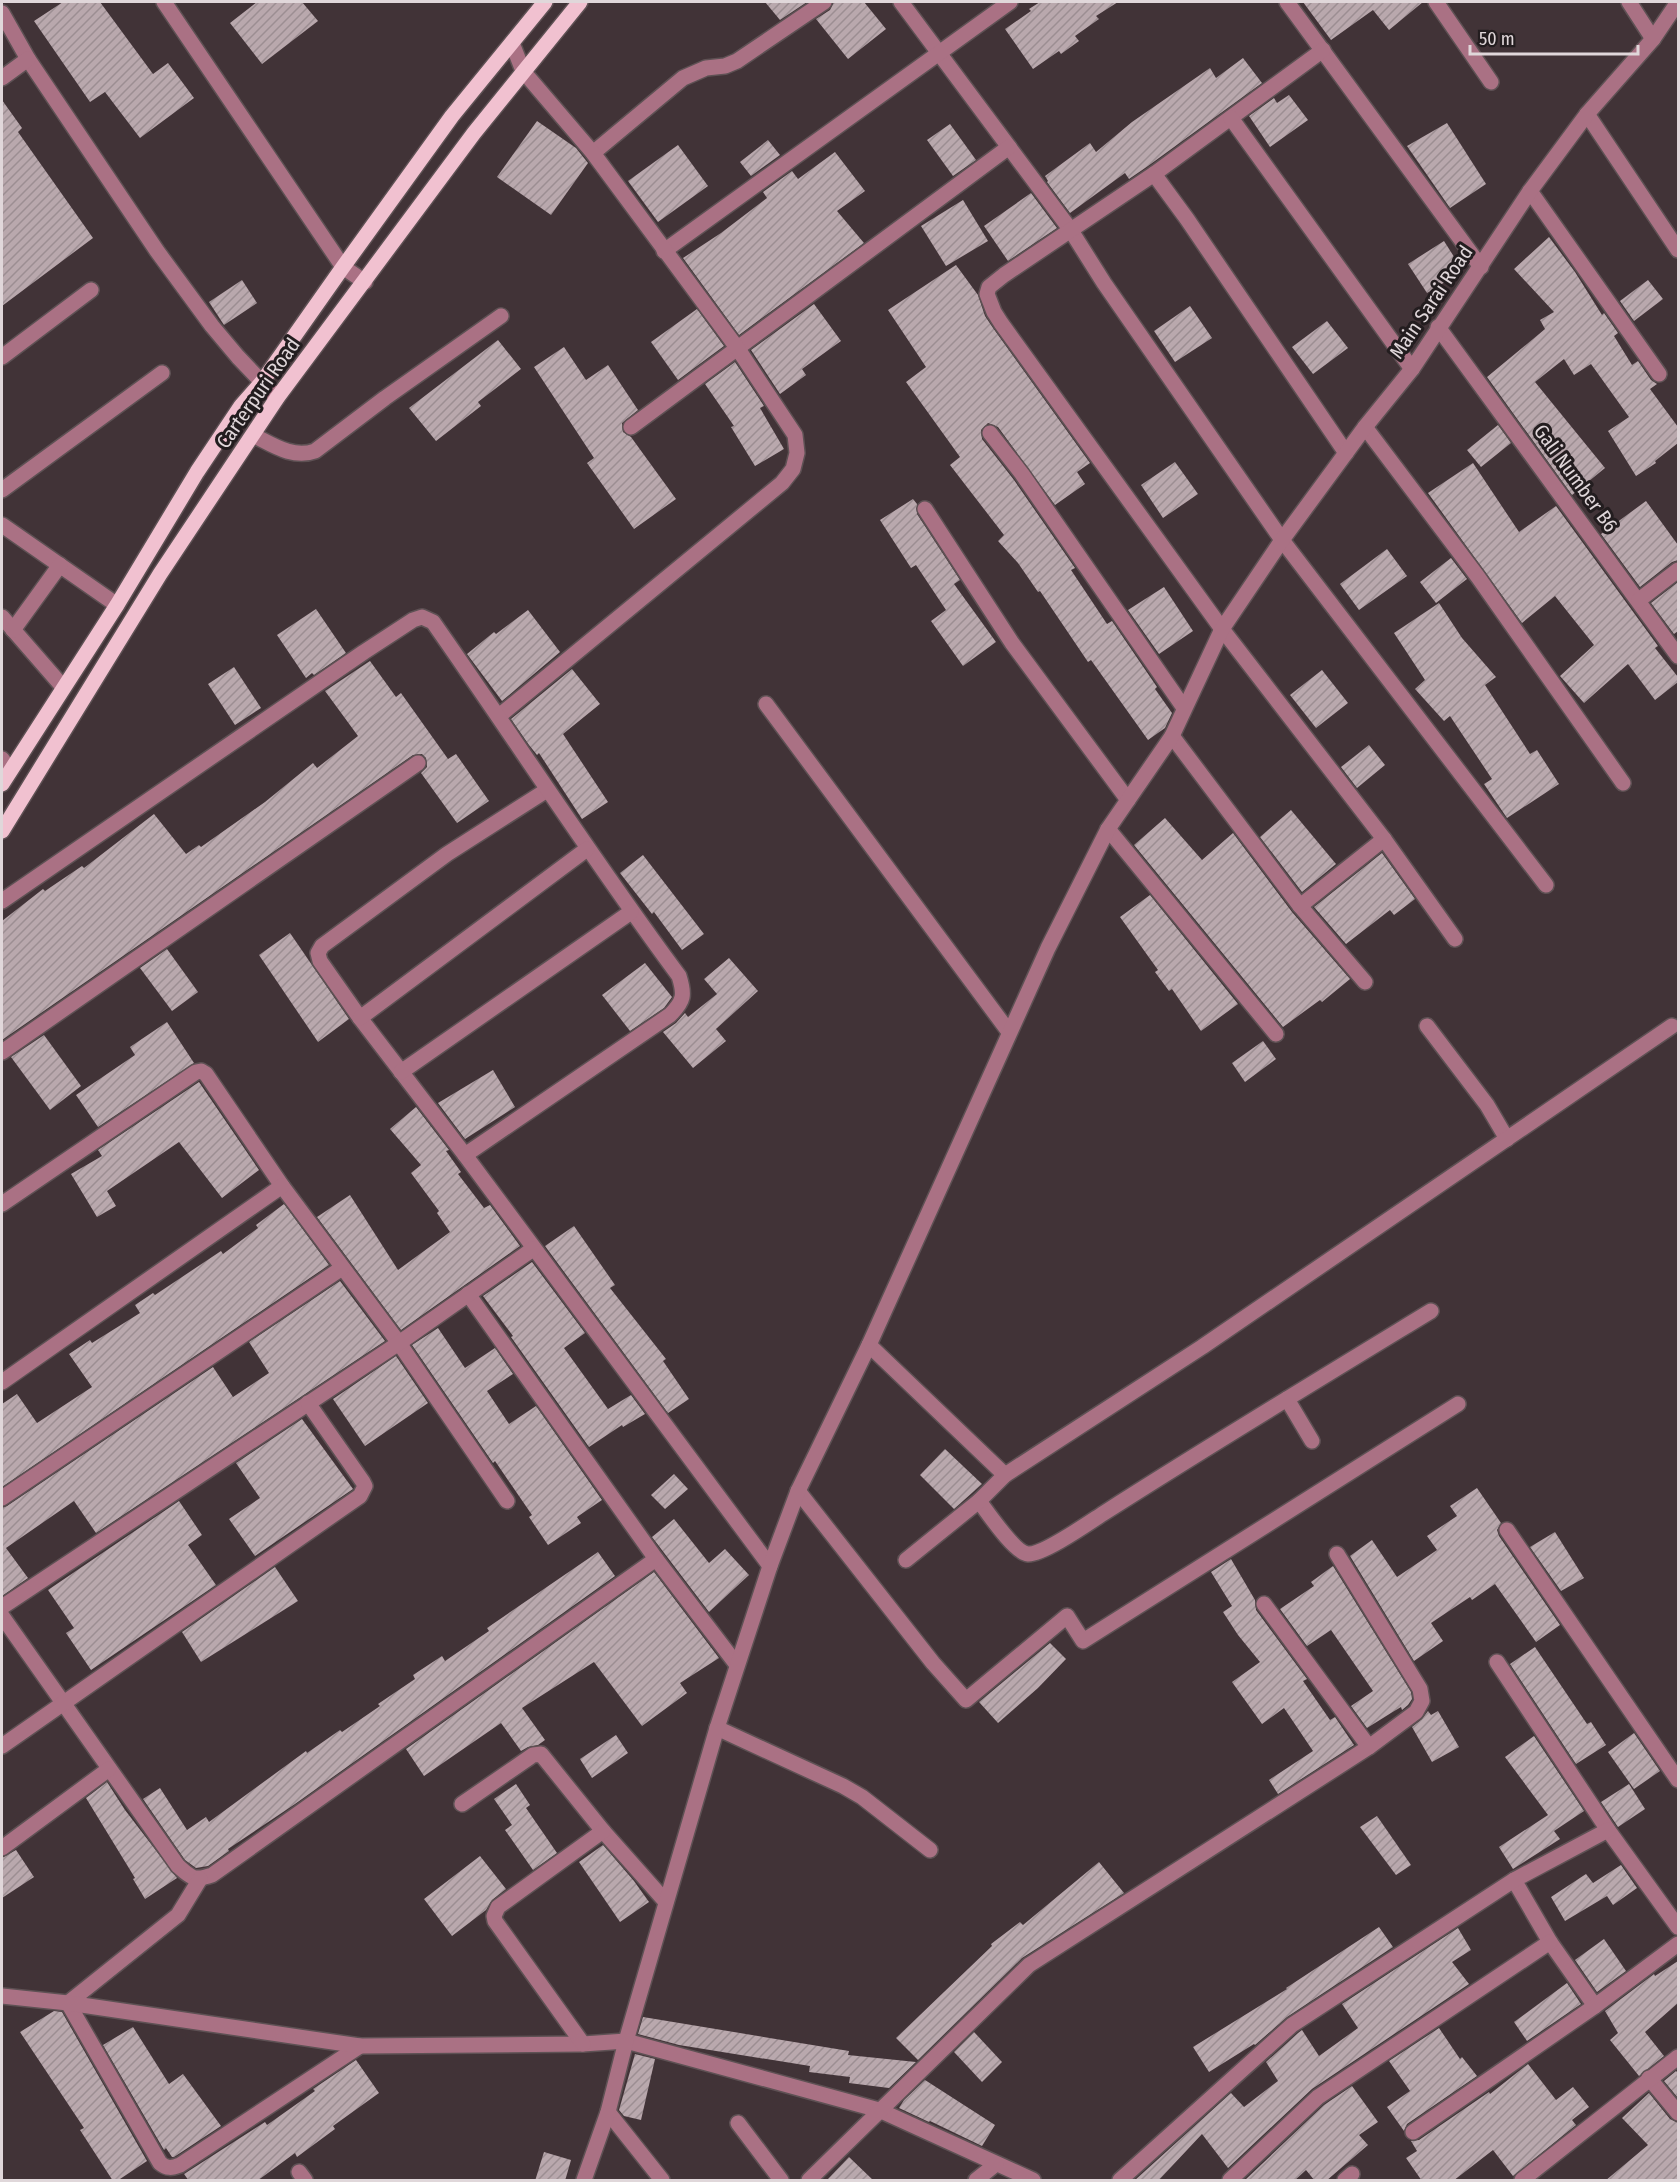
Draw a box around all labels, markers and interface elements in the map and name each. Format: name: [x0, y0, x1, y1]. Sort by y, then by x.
scale bar: [1470, 18, 1638, 56]
text: 50 m: [1479, 28, 1515, 50]
street label: Main Sarai Road: [1384, 241, 1478, 363]
street label: Carterpuri Road: [211, 333, 305, 453]
street label: Gali Number B6: [1529, 420, 1623, 537]

